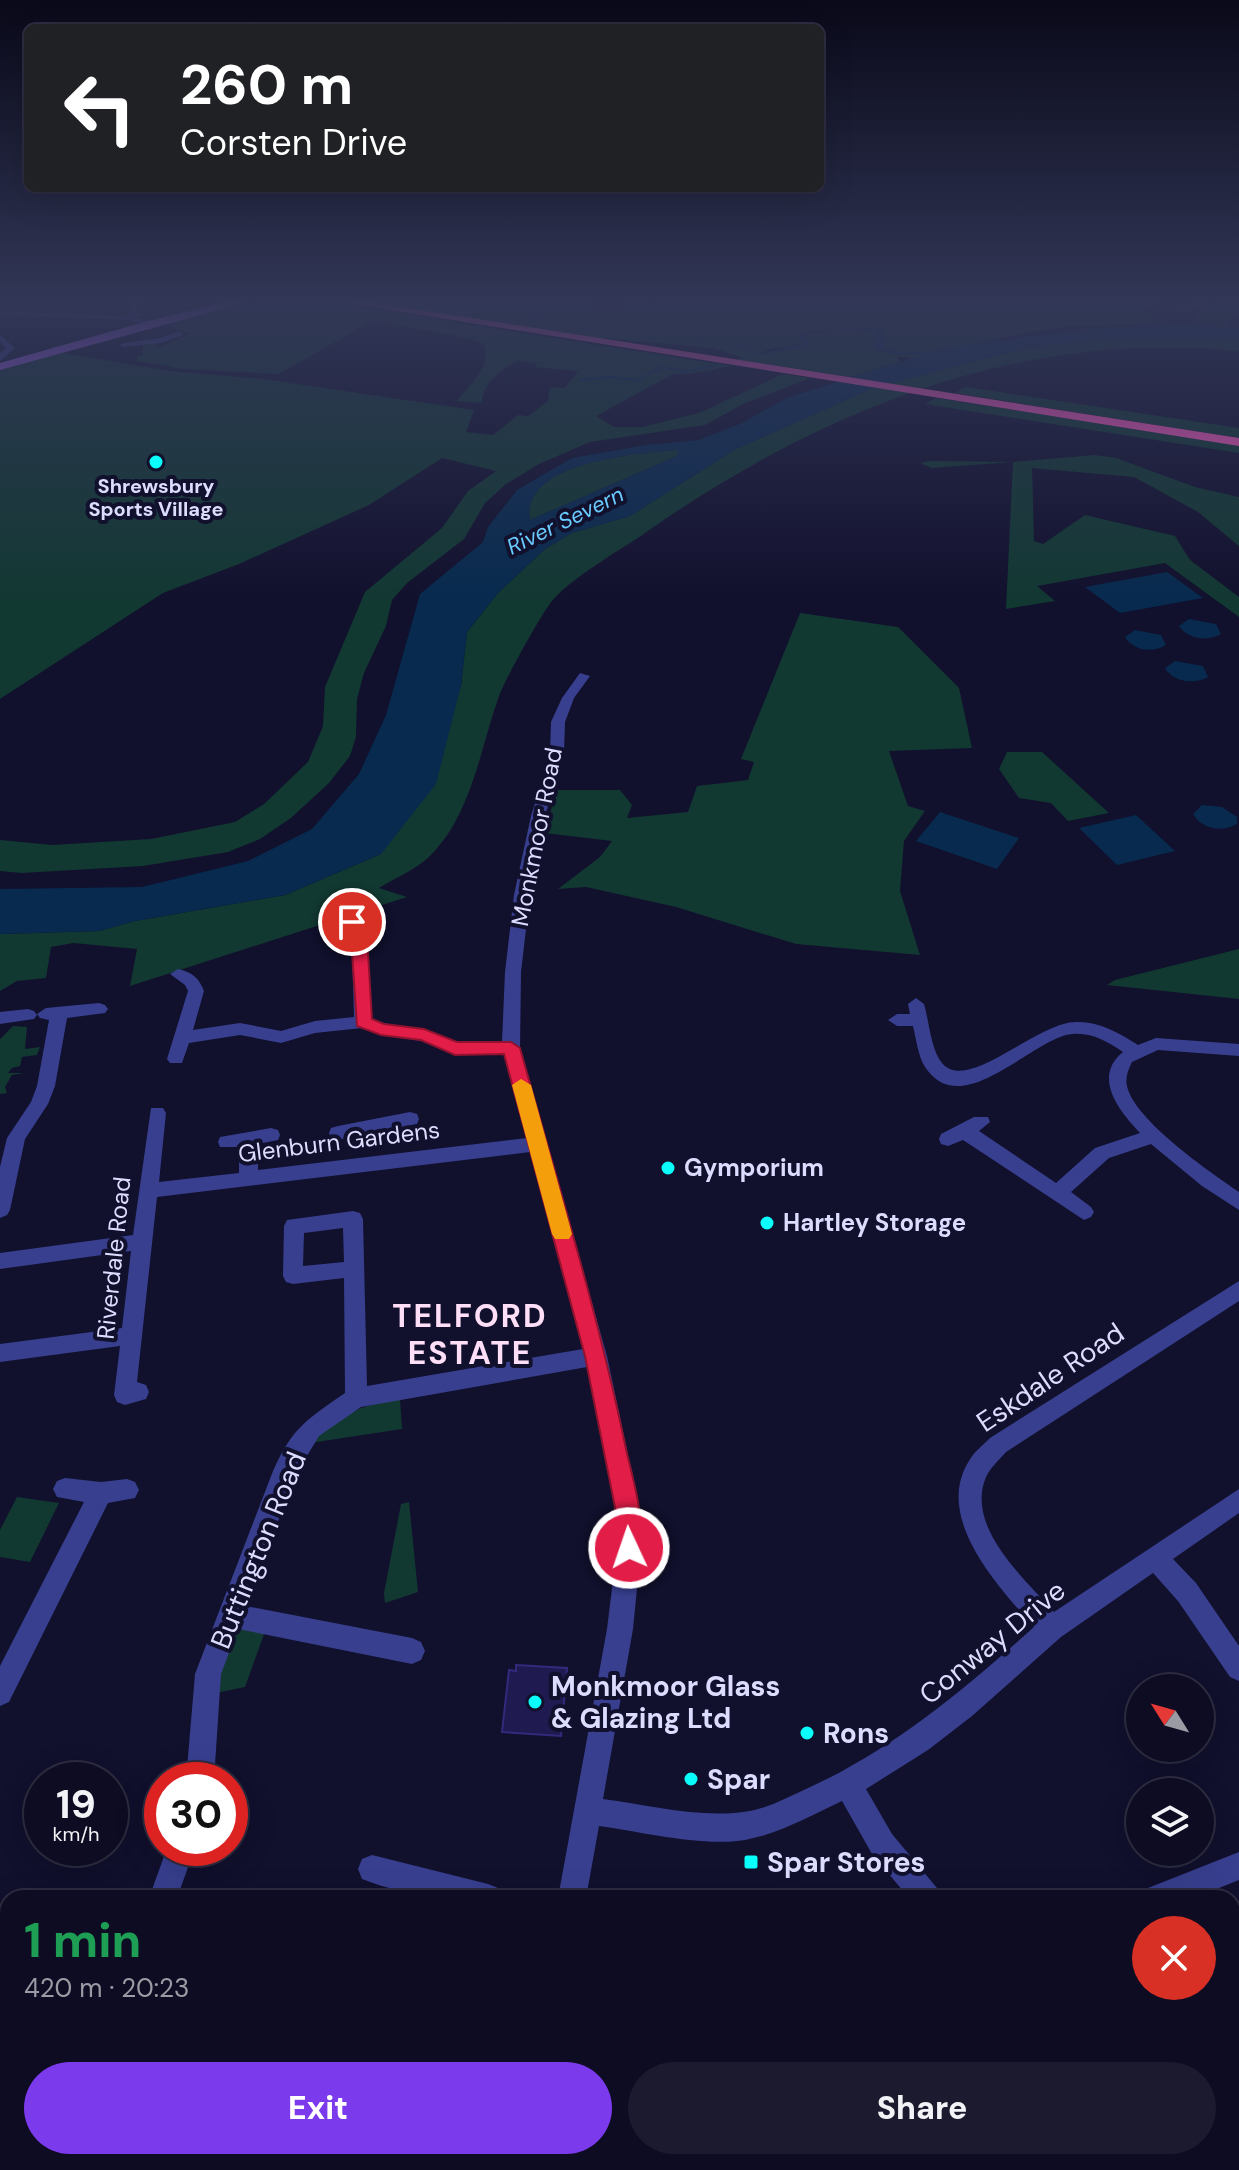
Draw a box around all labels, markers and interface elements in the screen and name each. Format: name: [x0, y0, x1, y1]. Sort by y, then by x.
text: 260 m: [180, 48, 353, 121]
icon: left: [48, 56, 152, 160]
text: Corsten Drive: [180, 119, 407, 166]
marker: Shrewsbury Sports Village: [147, 453, 165, 471]
place label: Shrewsbury Sports Village: [88, 473, 224, 522]
water label: River Severn: [502, 480, 628, 561]
street label: Monkmoor Road: [504, 745, 569, 929]
pin: [318, 888, 386, 956]
icon: arrive: [330, 900, 374, 944]
street label: Glenburn Gardens: [236, 1114, 442, 1169]
place label: Gymporium: [684, 1152, 824, 1183]
marker: Gymporium: [659, 1159, 677, 1177]
street label: Riverdale Road: [90, 1175, 137, 1341]
place label: Hartley Storage: [783, 1207, 966, 1238]
marker: Hartley Storage: [758, 1214, 776, 1232]
district label: TELFORD ESTATE: [392, 1295, 548, 1374]
street label: Eskdale Road: [969, 1314, 1131, 1440]
street label: Buttington Road: [202, 1446, 315, 1654]
position arrow: [587, 1506, 671, 1590]
street label: Conway Drive: [912, 1572, 1073, 1713]
place label: Monkmoor Glass & Glazing Ltd: [551, 1668, 780, 1737]
north arrow: [1126, 1674, 1214, 1762]
map controls: [1126, 1674, 1214, 1866]
marker: Monkmoor Glass & Glazing Ltd: [526, 1693, 544, 1711]
place label: Rons: [823, 1715, 889, 1752]
marker: Rons: [798, 1724, 816, 1742]
place label: Spar: [707, 1761, 770, 1798]
speed limit sign: 30: [144, 1762, 248, 1866]
marker: Spar: [682, 1770, 700, 1788]
text: 19: [56, 1778, 96, 1830]
button: layers: [1126, 1778, 1214, 1866]
text: km/h: [52, 1821, 100, 1847]
place label: Spar Stores: [767, 1844, 925, 1881]
marker: Spar Stores: [742, 1853, 760, 1871]
text: 1 min: [24, 1909, 141, 1972]
button: close: [1132, 1916, 1216, 2000]
text: 420 m · 20:23: [24, 1971, 189, 2005]
button: Exit: [24, 2062, 612, 2154]
button: Share: [628, 2062, 1216, 2154]

